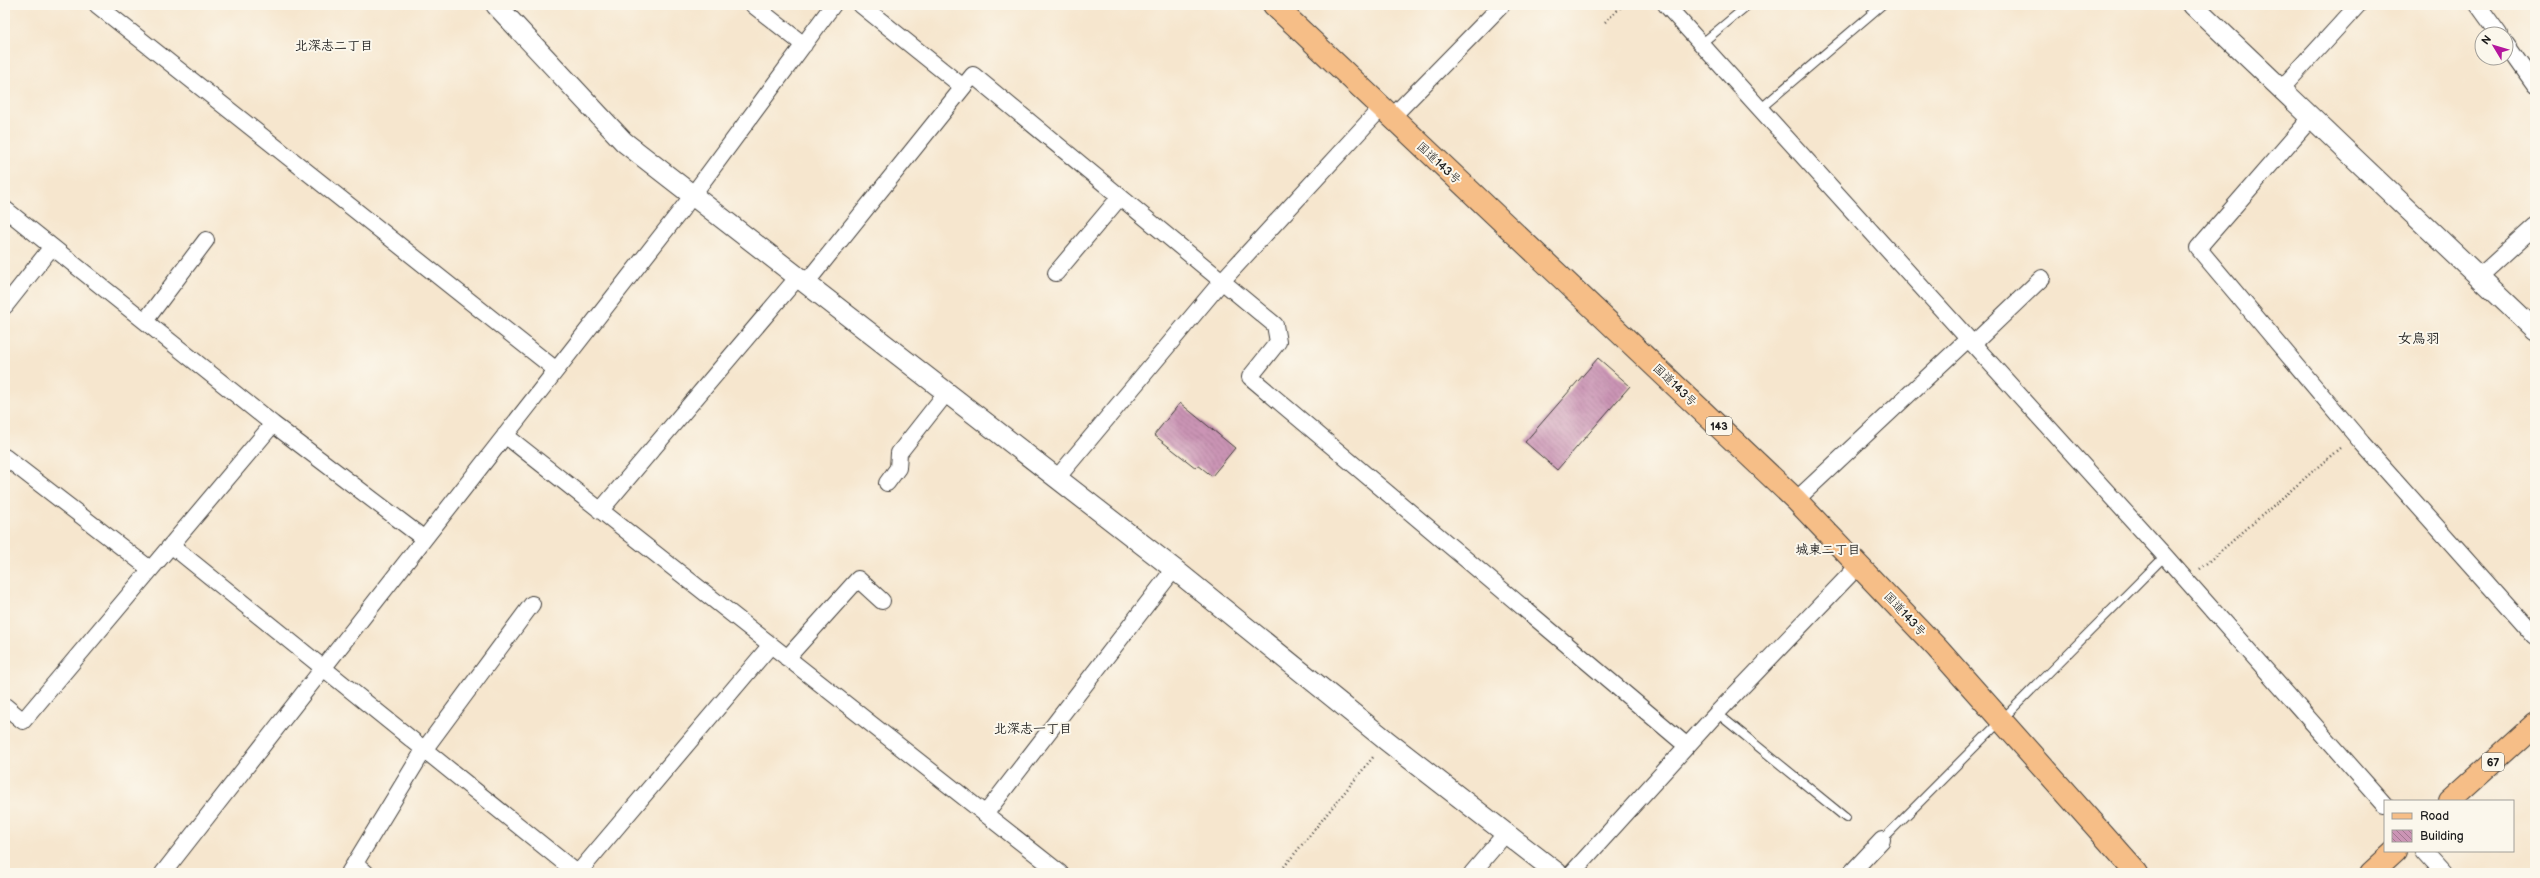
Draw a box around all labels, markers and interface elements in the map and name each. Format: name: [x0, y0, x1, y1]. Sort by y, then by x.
north arrow: [2474, 26, 2514, 66]
text: N: [2479, 33, 2494, 47]
district label: 北深志二丁目: [295, 38, 373, 54]
street label: 国道143号: [1413, 139, 1464, 188]
district label: 女鳥羽: [2398, 330, 2440, 347]
street label: 国道143号: [1650, 361, 1700, 410]
road number: 143: [1706, 417, 1732, 435]
district label: 城東二丁目: [1795, 542, 1861, 558]
street label: 国道143号: [1880, 589, 1929, 640]
district label: 北深志一丁目: [994, 721, 1072, 737]
road number: 67: [2482, 753, 2504, 771]
legend: [2384, 800, 2514, 852]
text: Road: [2420, 809, 2449, 824]
text: Building: [2420, 829, 2464, 844]

